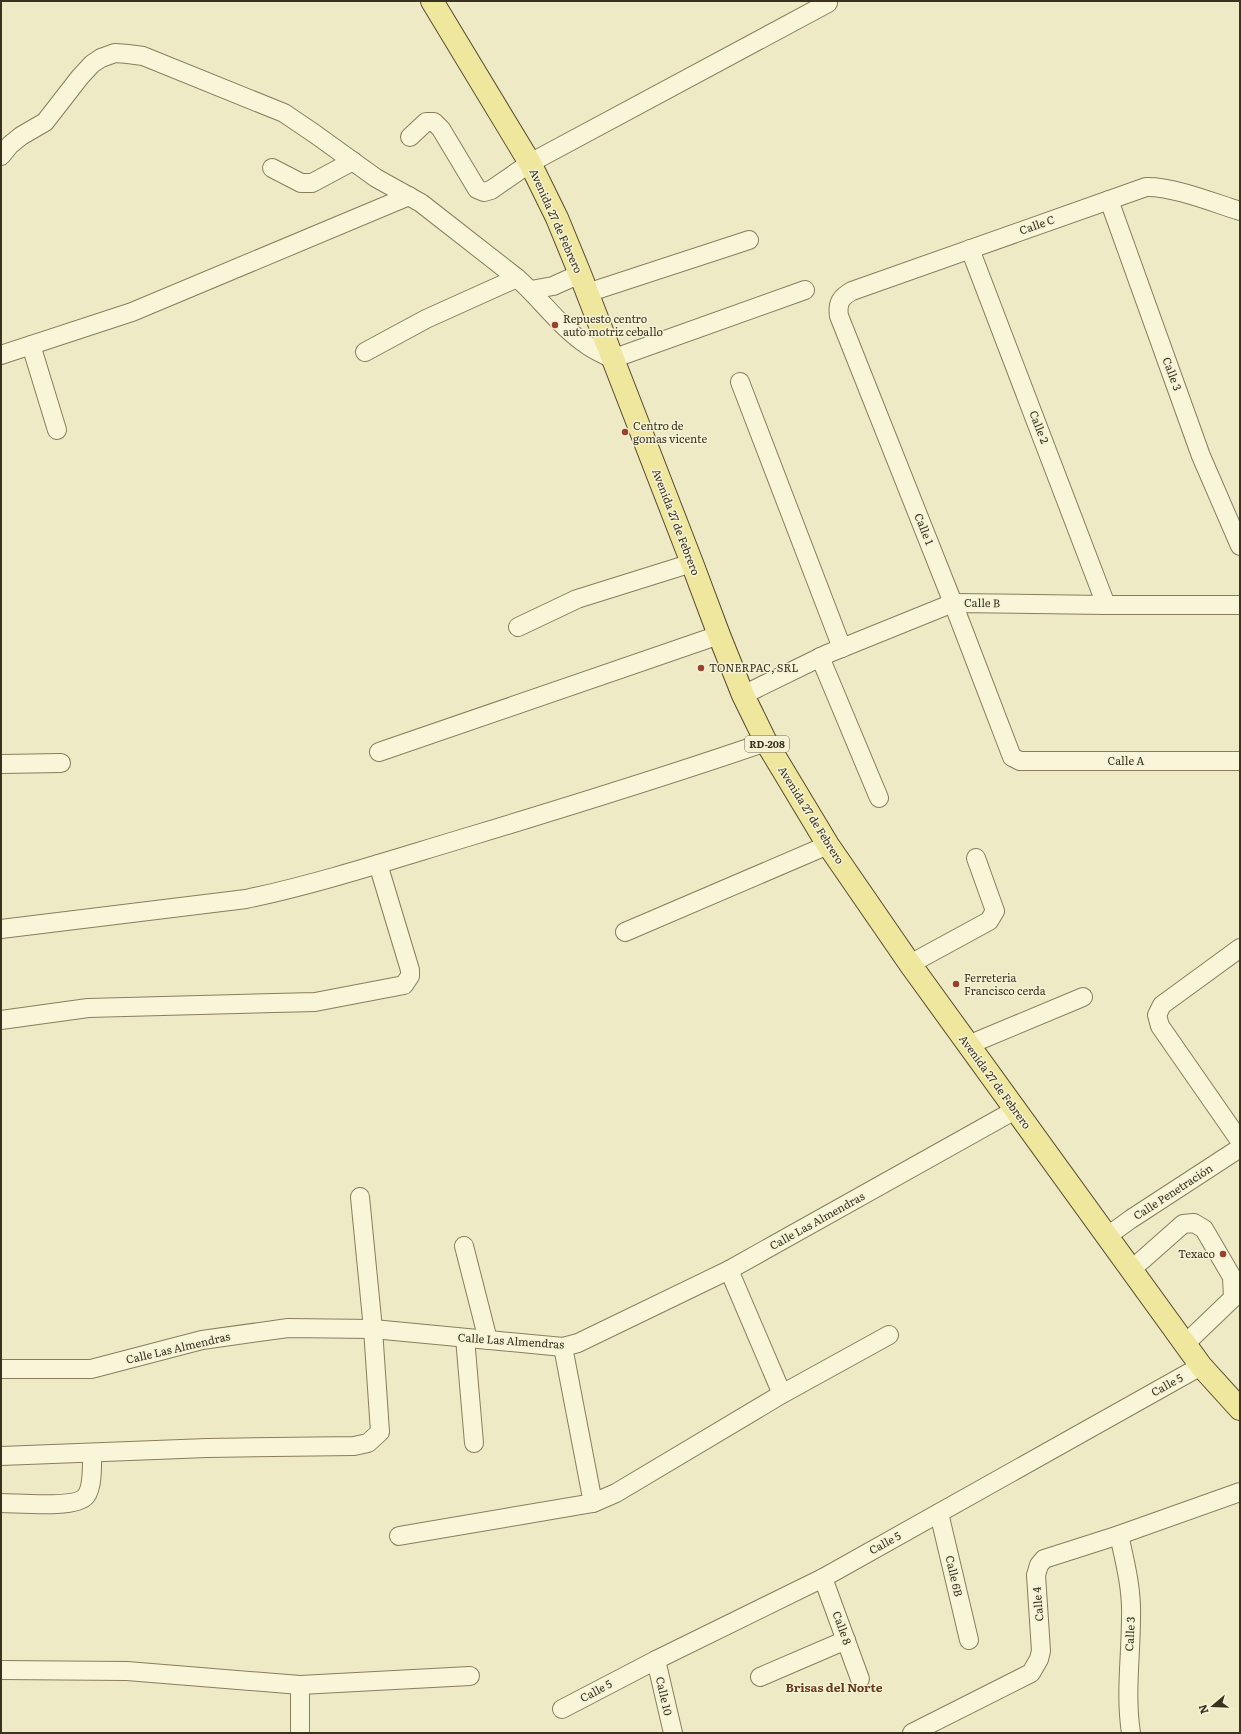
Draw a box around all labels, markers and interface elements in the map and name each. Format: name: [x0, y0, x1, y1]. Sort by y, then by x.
street label: Avenida 27 de Febrero: [527, 166, 587, 275]
street label: Calle C: [1017, 210, 1057, 238]
place label: Repuesto centro auto motriz ceballo: [563, 310, 663, 339]
marker: Repuesto centro auto motriz ceballo: [550, 320, 560, 330]
street label: Calle 3: [1159, 355, 1186, 393]
street label: Calle 2: [1026, 408, 1054, 446]
place label: Centro de gomas vicente: [633, 417, 707, 446]
marker: Centro de gomas vicente: [620, 427, 630, 437]
street label: Avenida 27 de Febrero: [649, 466, 705, 577]
street label: Calle 1: [911, 510, 939, 547]
street label: Calle B: [964, 594, 1000, 610]
place label: TONERPAC, SRL: [709, 659, 798, 675]
marker: TONERPAC, SRL: [696, 663, 706, 673]
road number: RD-208: [745, 736, 789, 752]
street label: Calle A: [1108, 752, 1144, 768]
street label: Avenida 27 de Febrero: [775, 762, 849, 867]
place label: Ferreteria Francisco cerda: [964, 969, 1046, 998]
marker: Ferreteria Francisco cerda: [951, 979, 961, 989]
street label: Avenida 27 de Febrero: [956, 1031, 1035, 1132]
street label: Calle Penetración: [1130, 1159, 1215, 1223]
street label: Calle Las Almendras: [766, 1187, 867, 1253]
place label: Texaco: [1178, 1245, 1215, 1261]
marker: Texaco: [1218, 1249, 1228, 1259]
street label: Calle Las Almendras: [124, 1327, 231, 1367]
street label: Calle Las Almendras: [457, 1328, 565, 1352]
street label: Calle 5: [1148, 1369, 1186, 1399]
street label: Calle 5: [866, 1527, 904, 1557]
street label: Calle 6B: [942, 1554, 967, 1598]
street label: Calle 4: [1028, 1586, 1046, 1622]
street label: Calle 8: [829, 1609, 856, 1647]
street label: Calle 3: [1120, 1616, 1138, 1652]
street label: Calle 5: [577, 1675, 615, 1705]
street label: Calle 10: [653, 1675, 677, 1717]
district label: Brisas del Norte: [785, 1678, 883, 1696]
north arrow: [1193, 1686, 1233, 1726]
text: N: [1194, 1703, 1212, 1717]

